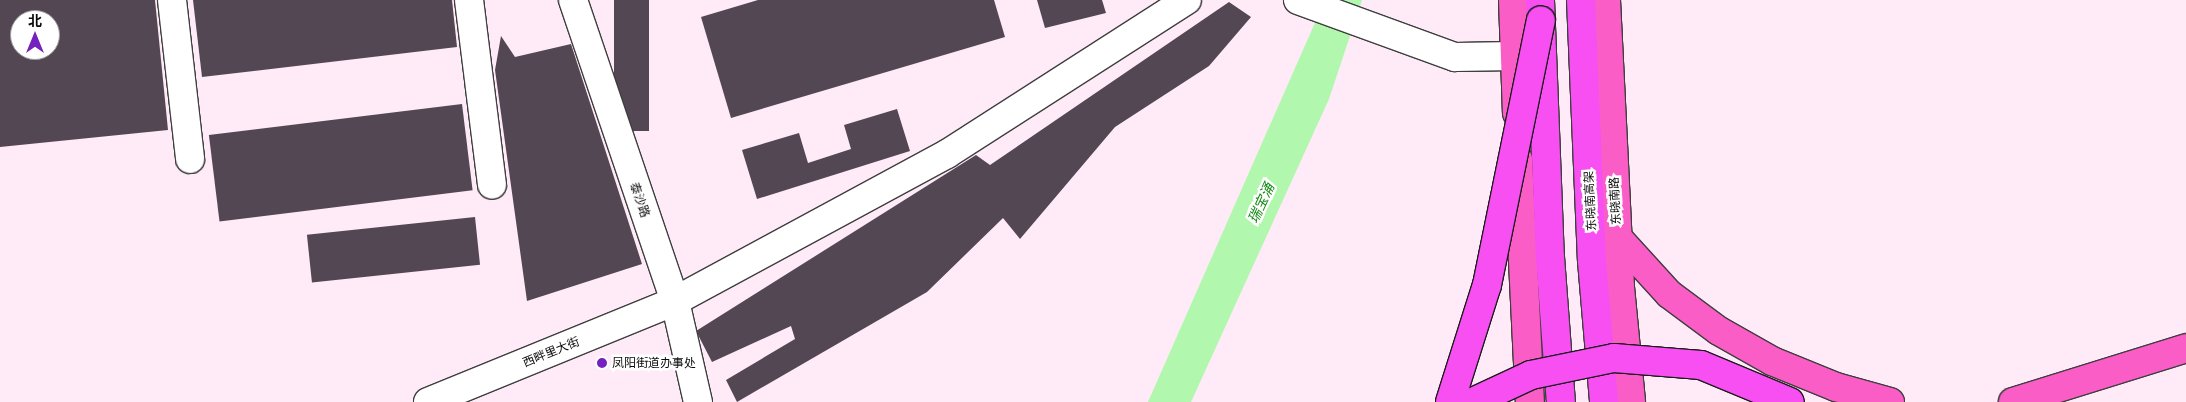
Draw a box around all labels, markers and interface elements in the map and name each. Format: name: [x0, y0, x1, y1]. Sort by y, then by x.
north arrow: [10, 10, 60, 60]
text: 北: [28, 11, 42, 30]
street label: 东晓南高架: [1581, 171, 1599, 231]
street label: 东晓南路: [1607, 177, 1623, 225]
water label: 瑞宝涌: [1245, 180, 1277, 226]
street label: 泰沙路: [627, 181, 653, 219]
street label: 西畔里大街: [520, 334, 582, 370]
place label: 凤阳街道办事处: [612, 356, 696, 370]
marker: 凤阳街道办事处: [596, 357, 608, 369]

